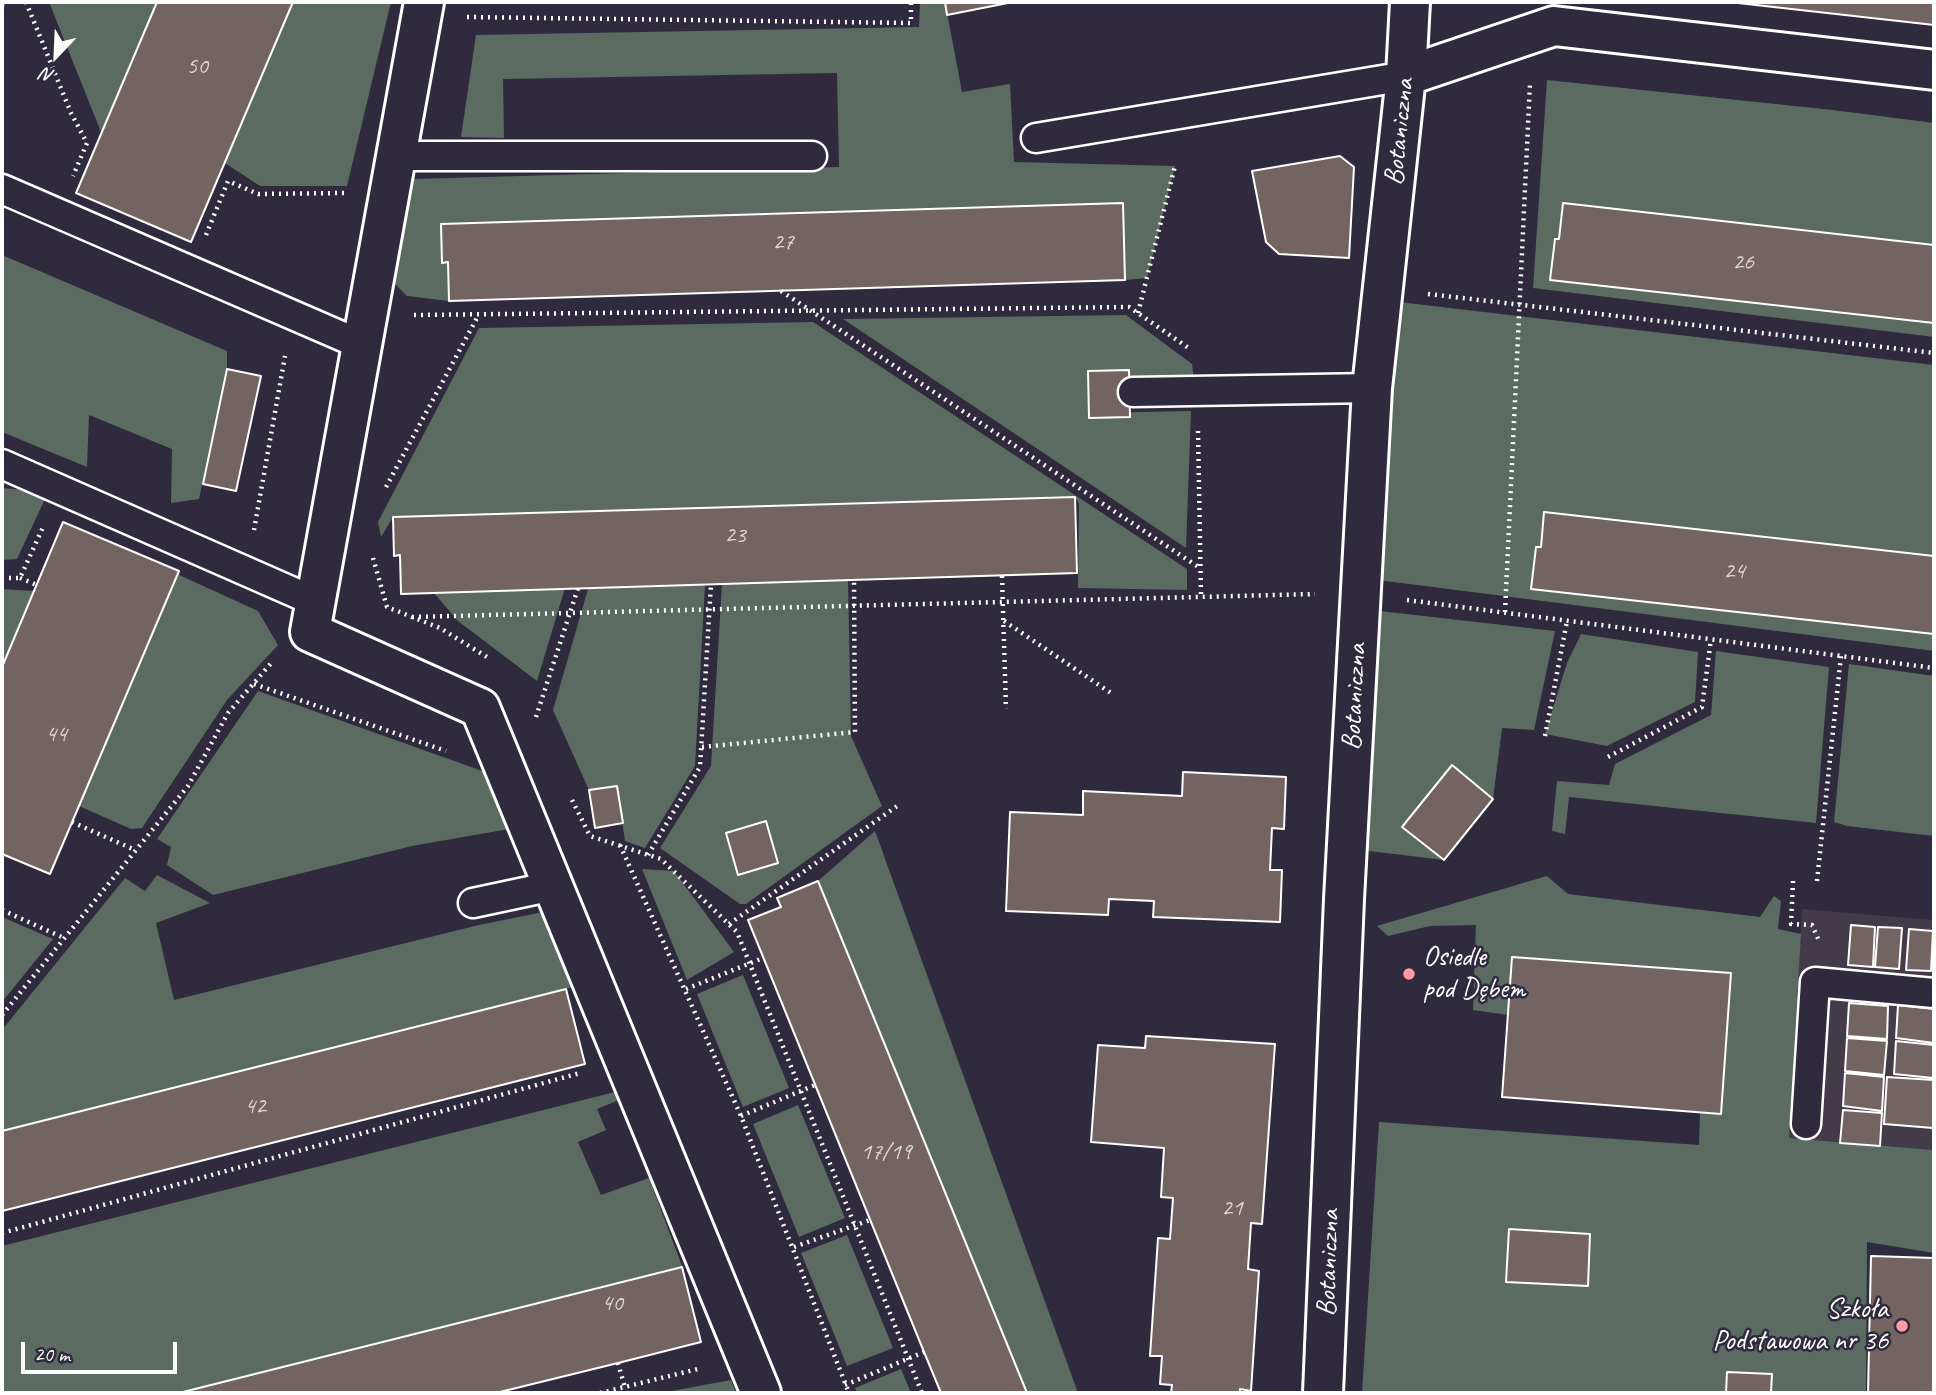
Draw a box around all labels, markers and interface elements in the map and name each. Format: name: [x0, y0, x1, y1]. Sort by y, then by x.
north arrow: [21, 21, 91, 91]
house number: 50: [186, 53, 208, 81]
text: N: [38, 62, 58, 89]
street label: Botaniczna: [1378, 77, 1422, 187]
house number: 27: [772, 229, 794, 257]
house number: 26: [1732, 249, 1754, 277]
house number: 23: [724, 522, 746, 550]
house number: 24: [1723, 558, 1745, 586]
street label: Botaniczna: [1335, 643, 1375, 751]
house number: 44: [45, 721, 67, 749]
place label: Osiedle pod Dębem: [1423, 941, 1525, 1007]
marker: Osiedle pod Dębem: [1401, 966, 1417, 982]
house number: 42: [244, 1093, 266, 1121]
house number: 17/19: [860, 1139, 912, 1167]
house number: 21: [1221, 1195, 1243, 1223]
street label: Botaniczna: [1310, 1209, 1348, 1317]
house number: 40: [601, 1290, 623, 1318]
place label: Szkoła Podstawowa nr 36: [1712, 1293, 1888, 1359]
marker: Szkoła Podstawowa nr 36: [1894, 1318, 1910, 1334]
scale bar: [24, 1328, 180, 1372]
text: 20 m: [34, 1341, 70, 1367]

